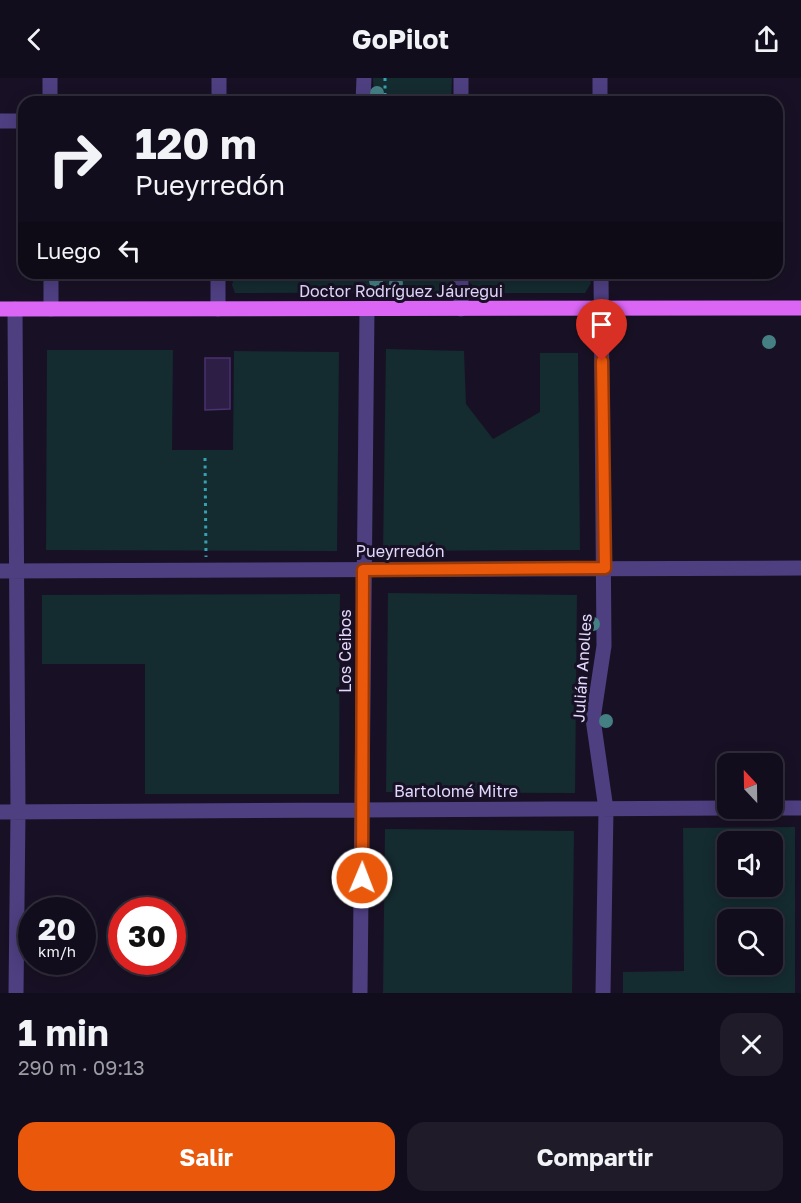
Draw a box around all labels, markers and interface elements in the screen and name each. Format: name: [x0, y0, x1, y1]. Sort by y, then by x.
icon: back: [18, 23, 51, 56]
text: GoPilot: [352, 23, 449, 55]
icon: share: [750, 23, 783, 56]
text: 120 m: [135, 118, 257, 168]
icon: right: [36, 120, 114, 198]
text: Pueyrredón: [135, 169, 285, 201]
icon: left: [113, 234, 146, 267]
text: Luego: [36, 237, 101, 264]
street label: Doctor Rodríguez Jáuregui: [299, 281, 503, 301]
pin: [576, 299, 627, 361]
icon: arrive: [585, 308, 618, 341]
street label: Pueyrredón: [356, 541, 444, 561]
street label: Los Ceibos: [335, 609, 355, 693]
street label: Julián Anolles: [568, 613, 596, 723]
north arrow: [717, 753, 783, 819]
map controls: [717, 753, 783, 975]
street label: Bartolomé Mitre: [394, 781, 518, 801]
button: sound: [717, 831, 783, 897]
position arrow: [330, 846, 394, 910]
speed limit sign: 30: [108, 897, 186, 975]
button: search: [717, 909, 783, 975]
text: 20: [38, 911, 76, 947]
text: km/h: [38, 942, 76, 960]
text: 1 min: [18, 1011, 109, 1054]
button: close: [720, 1013, 783, 1076]
text: 290 m · 09:13: [18, 1055, 145, 1079]
button: Salir: [18, 1122, 395, 1191]
button: Compartir: [407, 1122, 783, 1191]

